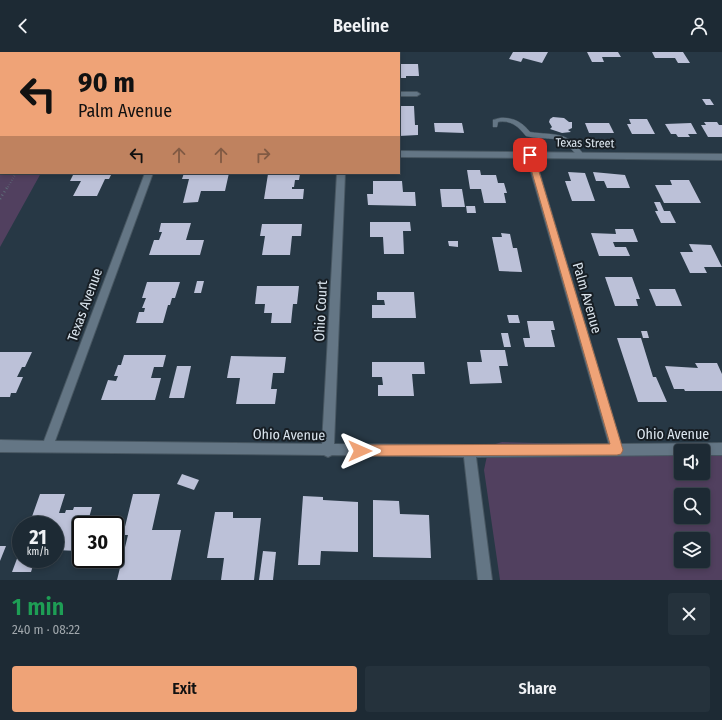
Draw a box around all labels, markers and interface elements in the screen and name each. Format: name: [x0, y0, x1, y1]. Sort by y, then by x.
icon: back: [12, 15, 34, 37]
text: Beeline: [333, 15, 389, 37]
icon: person: [688, 15, 710, 37]
text: 90 m: [78, 66, 135, 99]
icon: left: [12, 68, 64, 120]
text: Palm Avenue: [78, 100, 172, 122]
street label: Texas Street: [555, 135, 615, 151]
pin: [513, 138, 547, 172]
icon: left: [126, 144, 148, 166]
icon: ahead: [168, 144, 190, 166]
icon: ahead: [210, 144, 232, 166]
icon: right: [252, 144, 274, 166]
icon: arrive: [519, 144, 541, 166]
street label: Palm Avenue: [569, 261, 605, 336]
street label: Texas Avenue: [64, 266, 106, 344]
street label: Ohio Court: [311, 280, 331, 342]
street label: Ohio Avenue: [253, 426, 325, 444]
street label: Ohio Avenue: [637, 426, 709, 443]
position arrow: [339, 430, 381, 472]
map controls: [674, 444, 710, 568]
button: sound: [674, 444, 710, 480]
button: search: [674, 488, 710, 524]
speed limit sign: 30: [72, 516, 124, 568]
text: 21: [29, 525, 47, 549]
button: layers: [674, 532, 710, 568]
text: km/h: [27, 546, 49, 558]
text: 1 min: [12, 593, 64, 621]
button: close: [668, 593, 710, 635]
text: 240 m · 08:22: [12, 622, 80, 637]
button: Exit: [12, 666, 357, 712]
button: Share: [365, 666, 710, 712]

